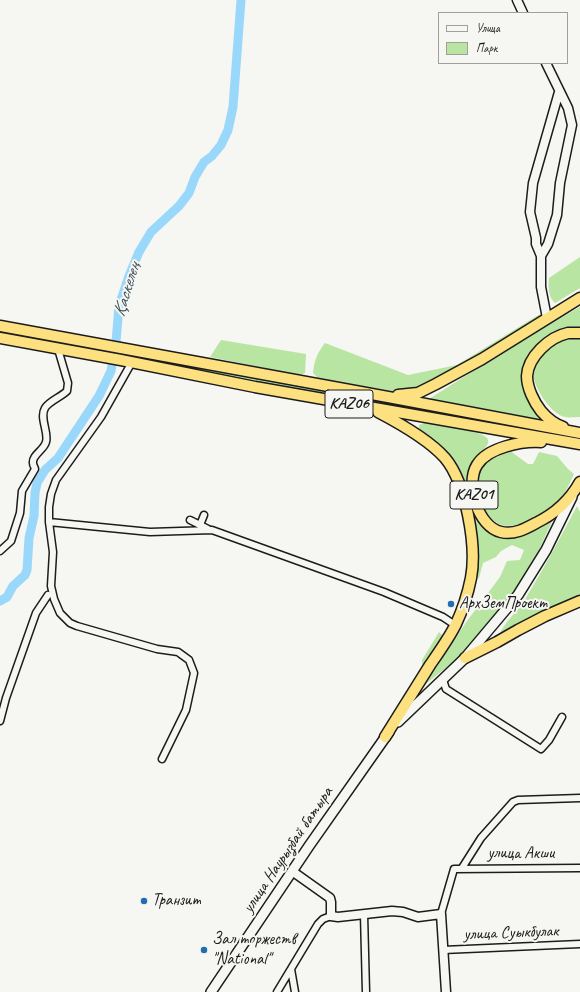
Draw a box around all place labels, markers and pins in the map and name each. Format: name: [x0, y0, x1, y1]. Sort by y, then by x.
place label: АрхЗемПроект: [459, 594, 547, 614]
marker: АрхЗемПроект: [446, 599, 456, 609]
place label: Транзит: [152, 891, 200, 911]
marker: Транзит: [139, 896, 149, 906]
place label: Зал торжеств "National": [212, 930, 296, 970]
marker: Зал торжеств "National": [199, 945, 209, 955]

